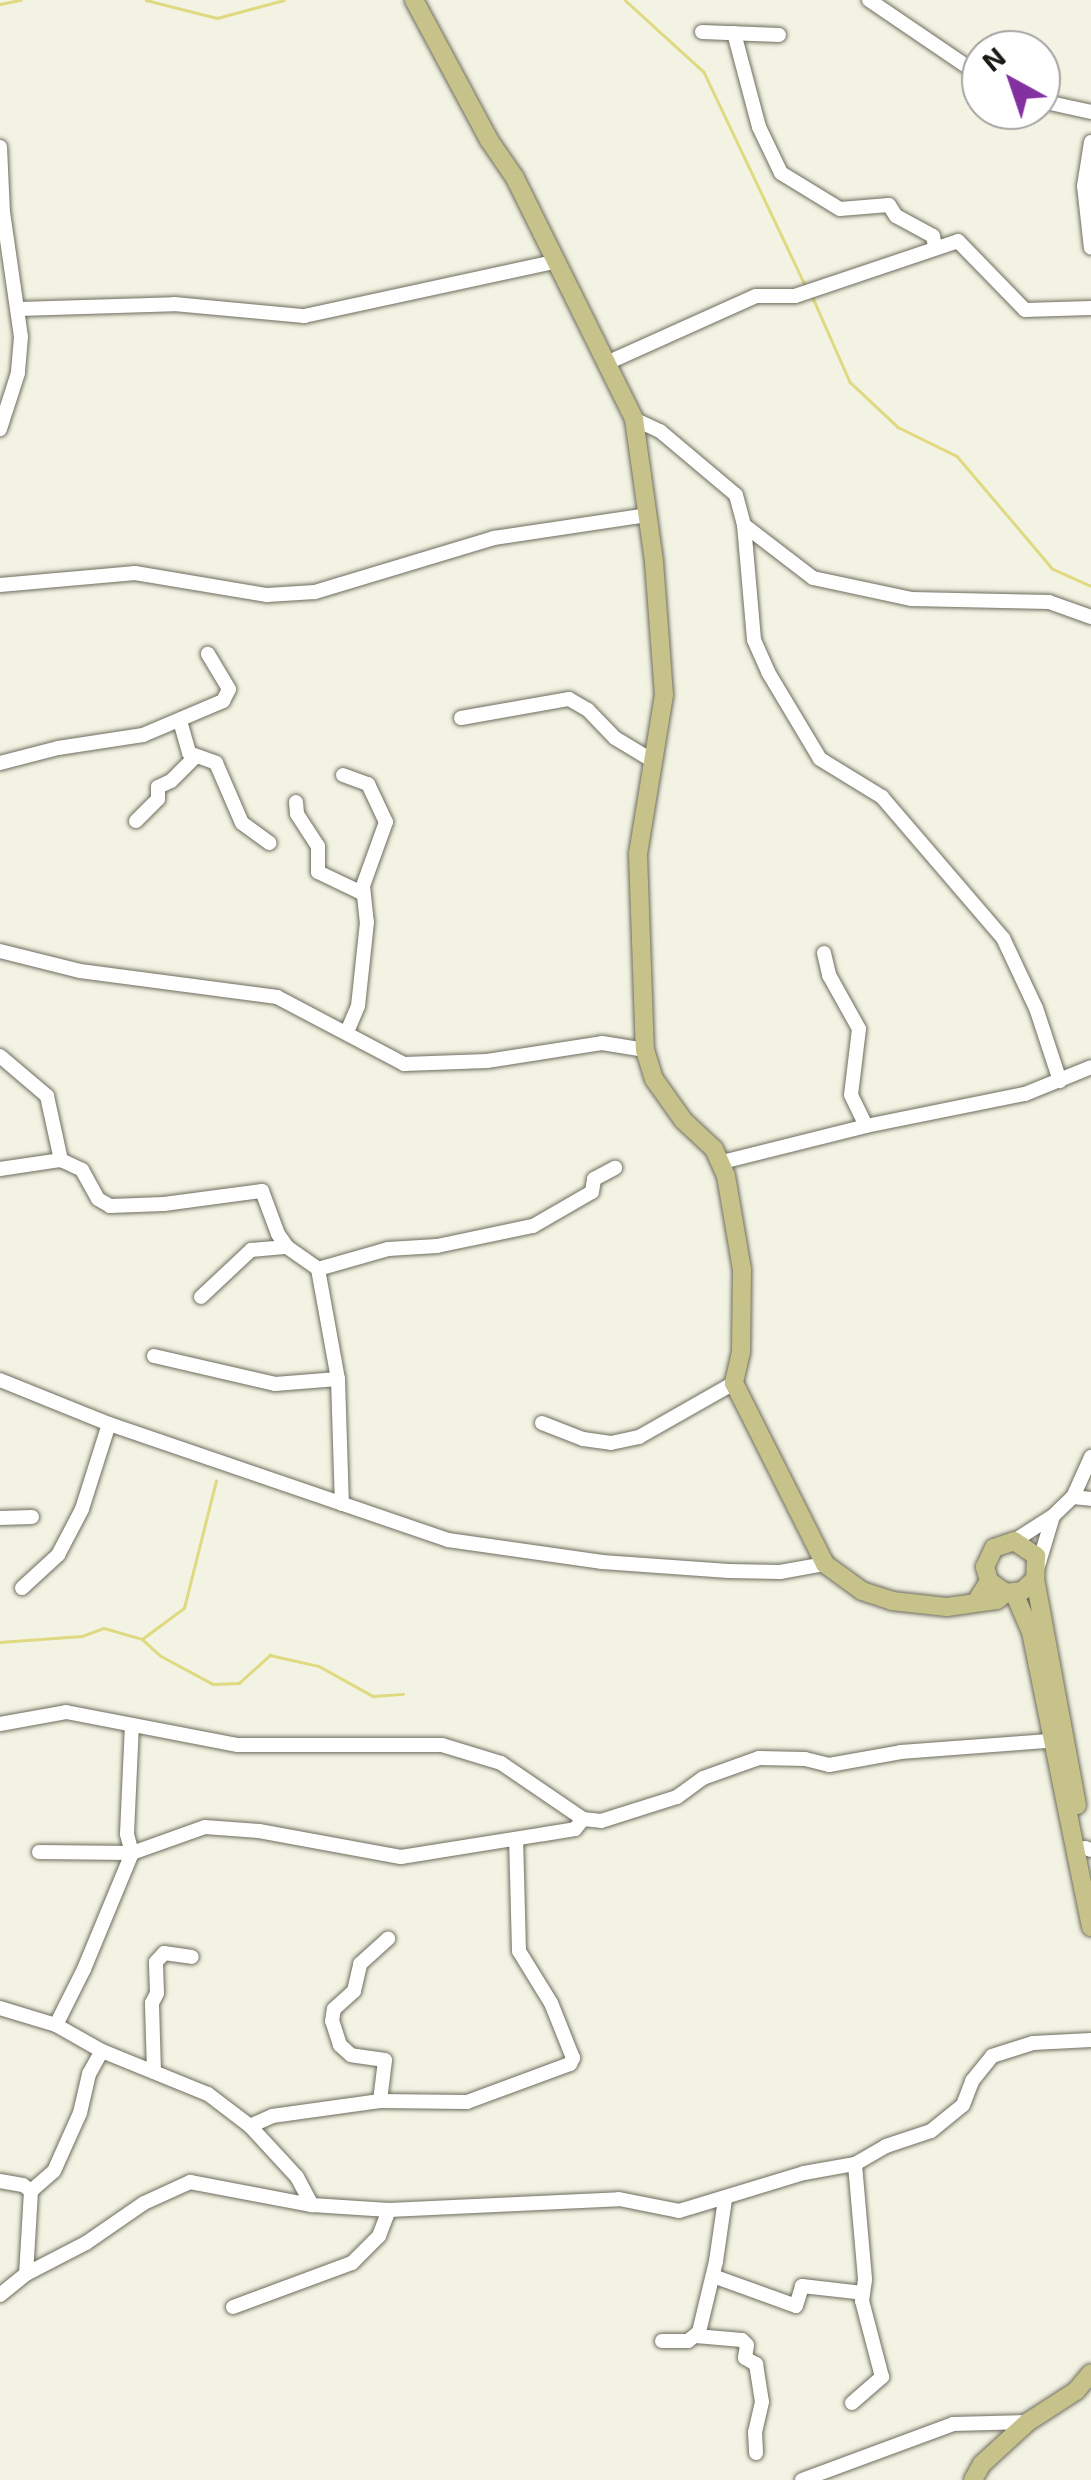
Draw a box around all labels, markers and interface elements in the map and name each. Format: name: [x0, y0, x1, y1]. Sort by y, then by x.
north arrow: [961, 30, 1061, 130]
text: N: [974, 39, 1012, 78]

